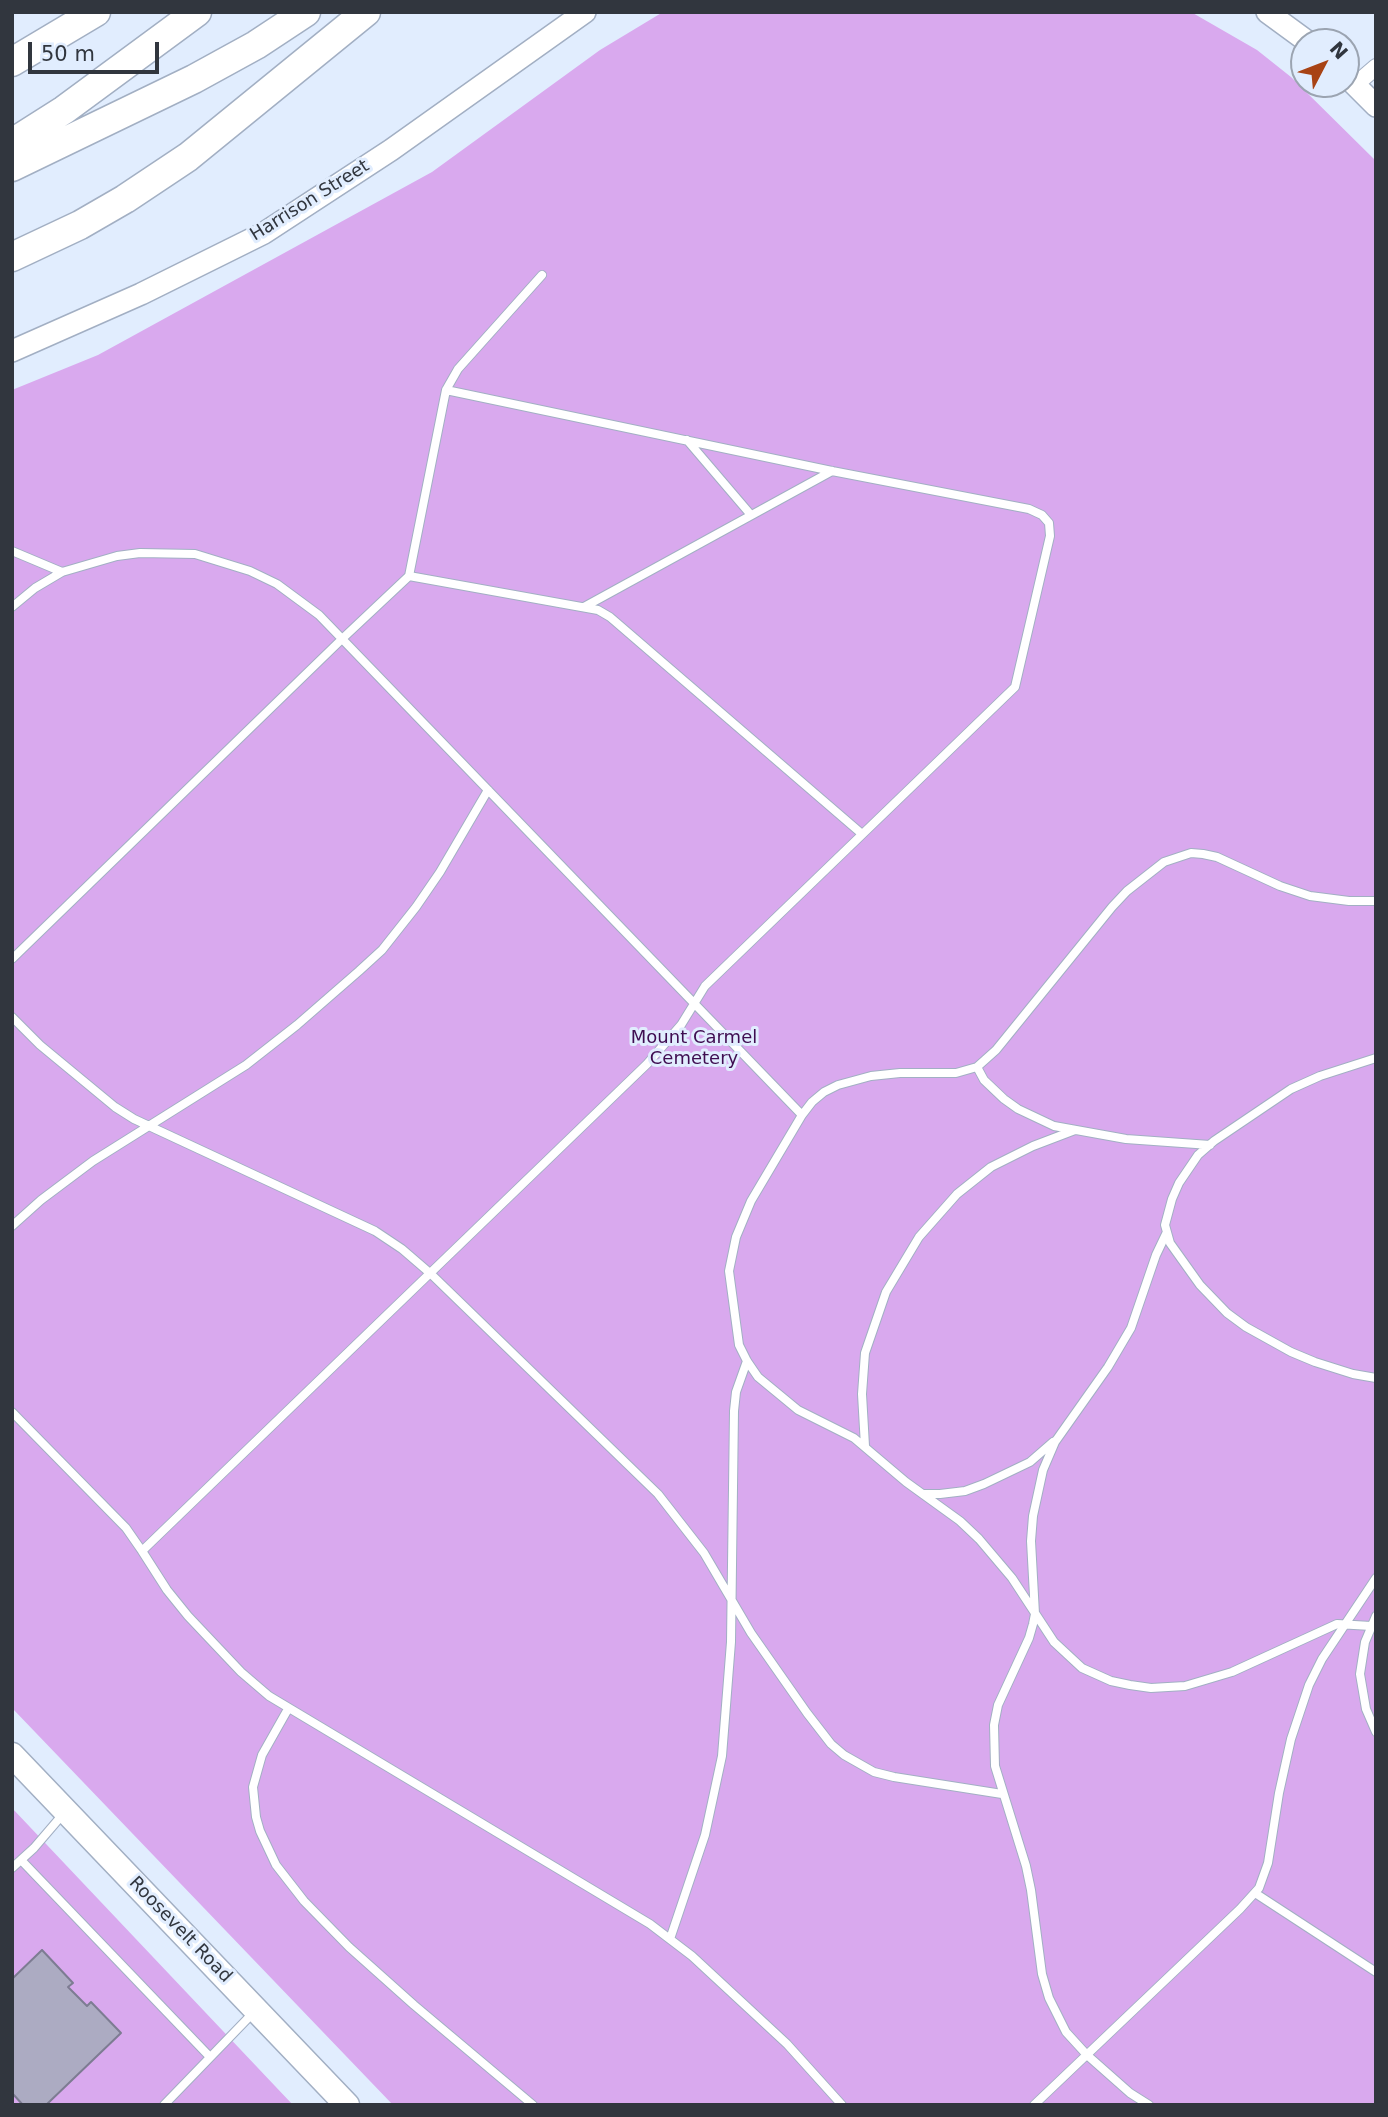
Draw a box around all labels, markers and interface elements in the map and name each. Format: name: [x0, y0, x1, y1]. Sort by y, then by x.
scale bar: [32, 28, 163, 72]
north arrow: [1290, 28, 1360, 98]
text: N: [1326, 37, 1353, 64]
text: 50 m: [41, 42, 95, 66]
street label: Harrison Street: [246, 156, 374, 246]
park label: Mount Carmel Cemetery: [631, 1027, 757, 1070]
street label: Roosevelt Road: [124, 1873, 236, 1987]

